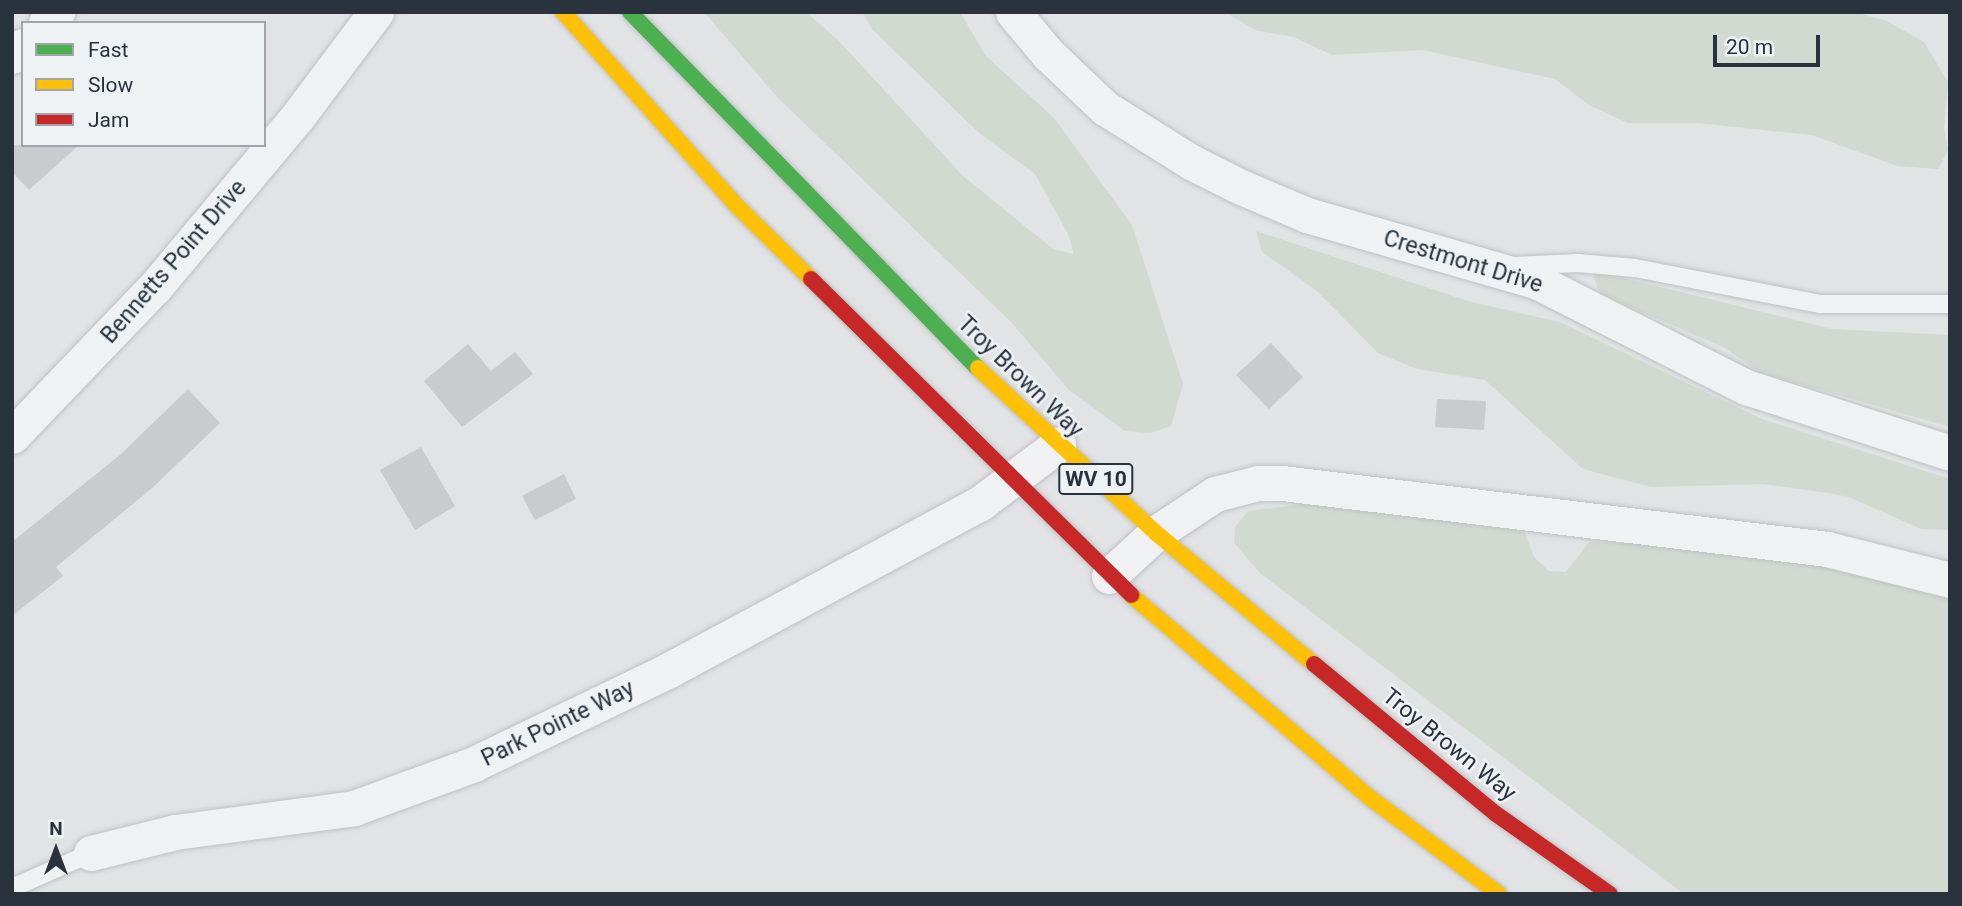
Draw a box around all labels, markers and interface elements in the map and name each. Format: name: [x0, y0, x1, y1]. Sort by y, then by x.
legend: [21, 21, 266, 147]
scale bar: [1717, 21, 1824, 65]
text: 20 m: [1726, 35, 1773, 59]
text: Fast: [88, 38, 128, 62]
text: Slow: [88, 73, 133, 97]
text: Jam: [88, 108, 129, 132]
street label: Bennetts Point Drive: [96, 175, 252, 349]
street label: Crestmont Drive: [1380, 225, 1546, 299]
street label: Troy Brown Way: [951, 310, 1089, 444]
road number: WV 10: [1058, 462, 1134, 496]
street label: Park Pointe Way: [477, 675, 639, 773]
street label: Troy Brown Way: [1377, 683, 1521, 807]
north arrow: [21, 815, 91, 885]
text: N: [49, 817, 63, 840]

